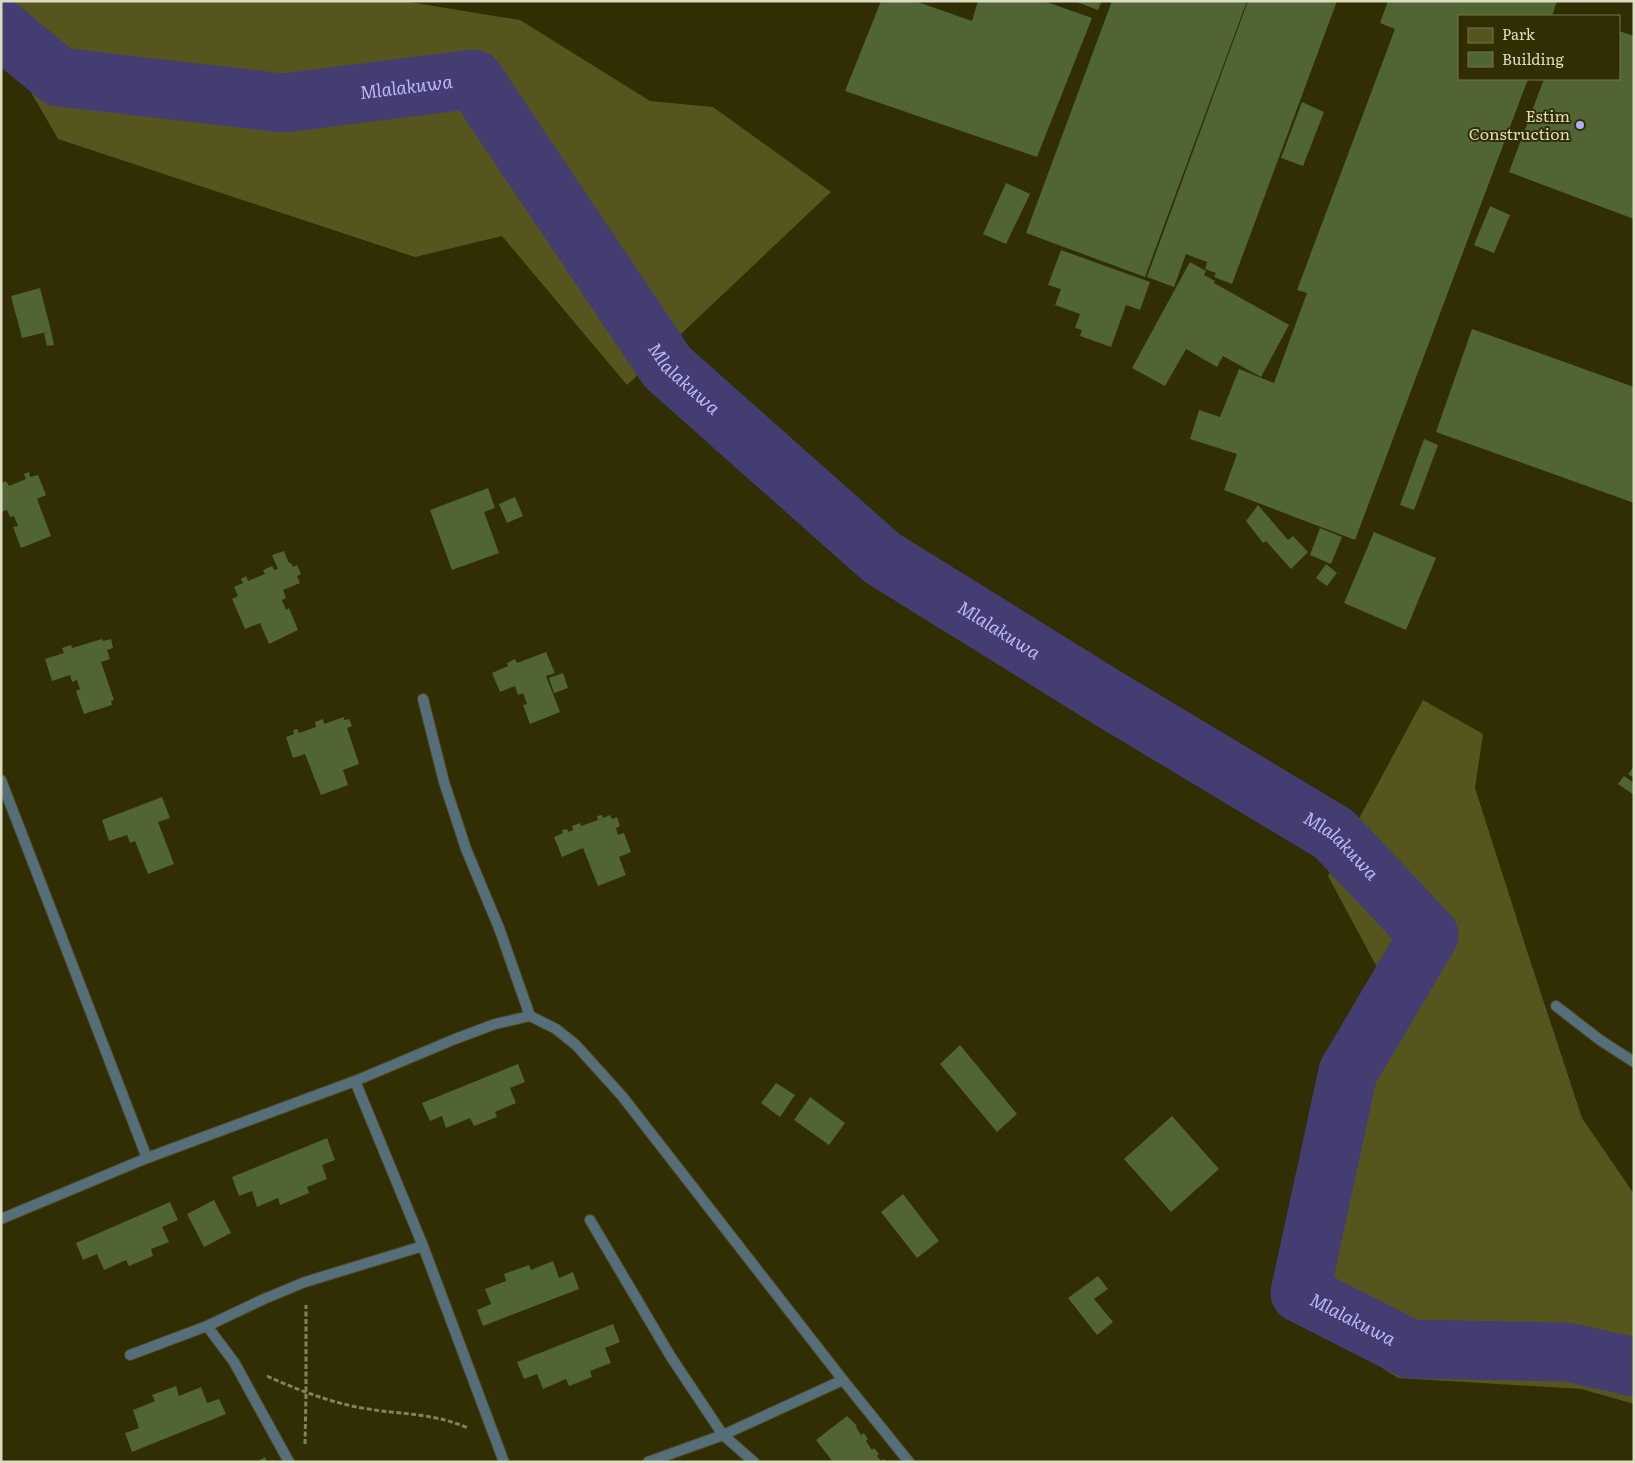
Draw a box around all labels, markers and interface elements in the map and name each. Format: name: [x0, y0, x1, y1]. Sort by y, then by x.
legend: [1458, 15, 1620, 80]
text: Park: [1502, 22, 1536, 45]
text: Building: [1502, 47, 1564, 70]
water label: Mlalakuwa: [358, 67, 455, 105]
place label: Estim Construction: [1469, 103, 1570, 145]
marker: Estim Construction: [1574, 119, 1586, 131]
water label: Mlalakuwa: [642, 337, 727, 421]
water label: Mlalakuwa: [953, 593, 1047, 666]
water label: Mlalakuwa: [1299, 804, 1386, 886]
water label: Mlalakuwa: [1305, 1285, 1401, 1352]

